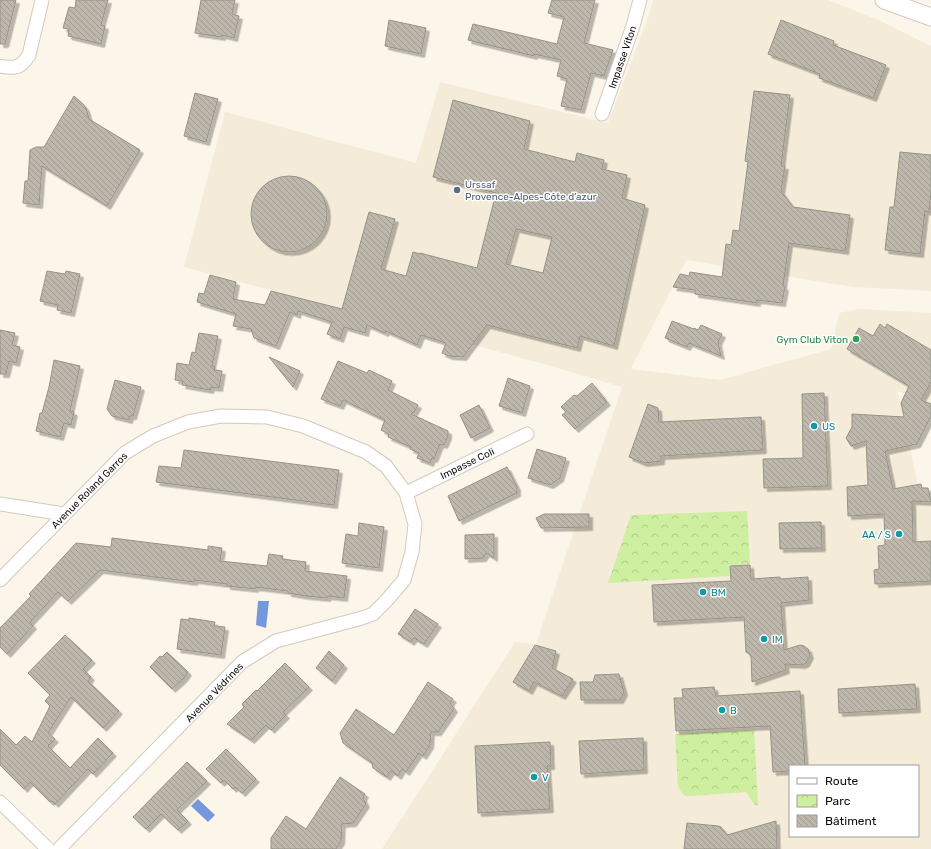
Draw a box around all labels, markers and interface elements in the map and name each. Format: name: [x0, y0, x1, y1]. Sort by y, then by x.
street label: Impasse Viton: [607, 24, 639, 90]
place label: Urssaf Provence-Alpes-Côte d'azur: [465, 179, 597, 203]
marker: Urssaf Provence-Alpes-Côte d'azur: [452, 185, 462, 195]
place label: Gym Club Viton: [776, 334, 848, 346]
marker: Gym Club Viton: [851, 334, 861, 344]
marker: US: [809, 421, 819, 431]
place label: US: [822, 421, 835, 433]
street label: Impasse Coli: [438, 446, 496, 482]
street label: Avenue Roland Garros: [49, 450, 130, 531]
place label: AA / S: [862, 529, 891, 541]
marker: AA / S: [894, 529, 904, 539]
marker: BM: [698, 587, 708, 597]
place label: BM: [711, 587, 726, 599]
marker: IM: [759, 634, 769, 644]
place label: IM: [772, 634, 783, 646]
street label: Avenue Védrines: [183, 661, 246, 725]
marker: B: [717, 705, 727, 715]
place label: B: [730, 705, 737, 717]
legend: [789, 765, 919, 837]
marker: V: [529, 772, 539, 782]
place label: V: [542, 772, 549, 784]
text: Route: [825, 774, 859, 788]
text: Parc: [825, 794, 851, 808]
text: Bâtiment: [825, 814, 877, 828]

